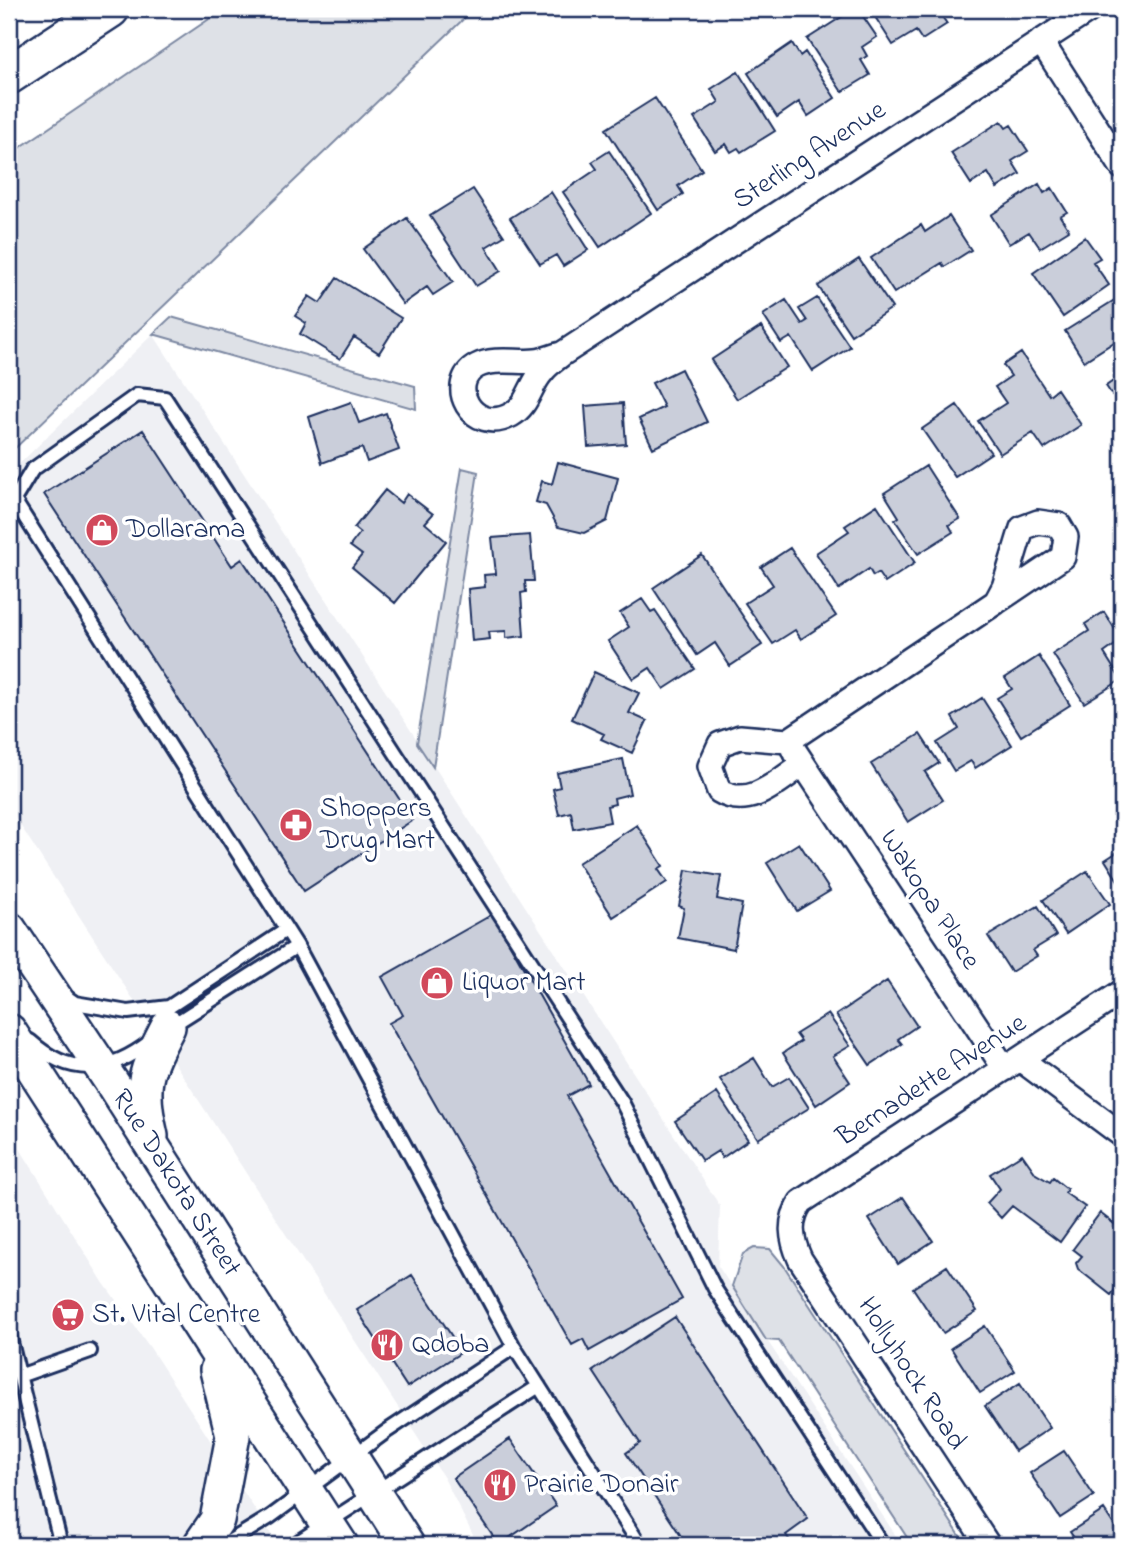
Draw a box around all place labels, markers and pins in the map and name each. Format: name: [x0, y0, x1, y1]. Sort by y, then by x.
place label: Dollarama: [125, 510, 245, 551]
shop icon: Dollarama: [83, 511, 121, 549]
place label: Shoppers Drug Mart: [319, 789, 435, 862]
pharmacy icon: Shoppers Drug Mart: [277, 806, 315, 844]
place label: Liquor Mart: [462, 963, 585, 1004]
shop icon: Liquor Mart: [418, 964, 456, 1002]
place label: St. Vital Centre: [92, 1295, 261, 1336]
supermarket icon: St. Vital Centre: [49, 1296, 87, 1334]
place label: Qdoba: [412, 1325, 489, 1366]
restaurant icon: Qdoba: [368, 1326, 406, 1364]
place label: Prairie Donair: [524, 1465, 679, 1506]
restaurant icon: Prairie Donair: [481, 1466, 519, 1504]

